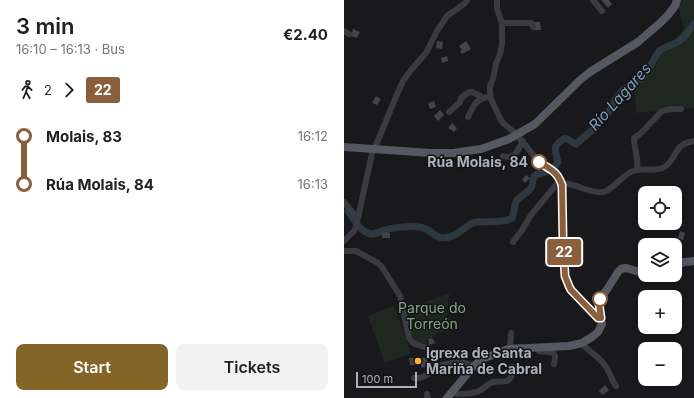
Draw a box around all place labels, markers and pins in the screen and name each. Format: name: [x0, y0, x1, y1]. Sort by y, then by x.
place label: Rúa Molais, 84: [427, 153, 528, 170]
marker: Rúa Molais, 84: [531, 154, 547, 170]
unlabelled marker: [592, 291, 608, 307]
place label: Igrexa de Santa Mariña de Cabral: [426, 344, 542, 377]
marker: Igrexa de Santa Mariña de Cabral: [413, 356, 423, 366]

